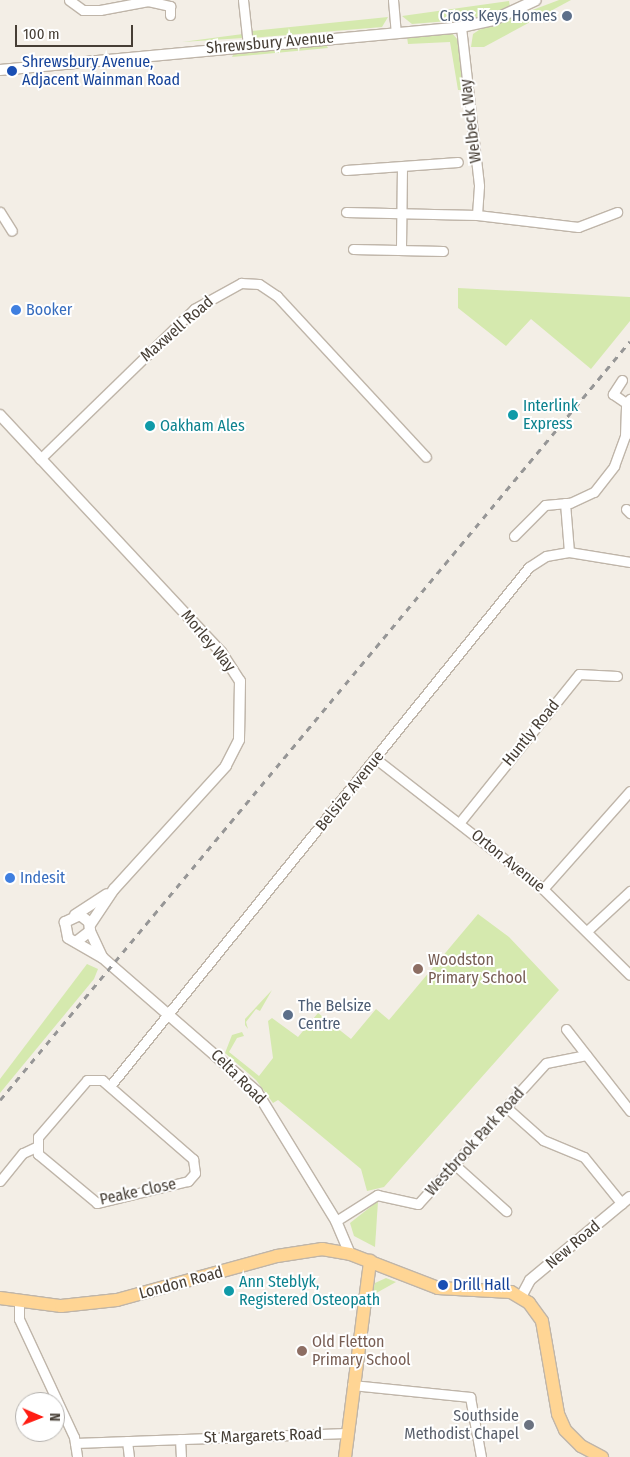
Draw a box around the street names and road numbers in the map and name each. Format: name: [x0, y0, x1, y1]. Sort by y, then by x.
street label: Shrewsbury Avenue: [205, 28, 335, 58]
street label: Welbeck Way: [456, 78, 486, 164]
street label: Maxwell Road: [137, 292, 217, 366]
street label: Morley Way: [177, 606, 239, 676]
street label: Huntly Road: [498, 696, 564, 770]
street label: Belsize Avenue: [312, 747, 388, 835]
street label: Orton Avenue: [467, 825, 549, 897]
street label: Celta Road: [207, 1046, 269, 1108]
street label: Westbrook Park Road: [421, 1084, 529, 1200]
street label: Peake Close: [98, 1175, 178, 1209]
street label: New Road: [542, 1217, 604, 1273]
street label: London Road: [137, 1263, 225, 1303]
street label: St Margarets Road: [203, 1424, 323, 1448]

